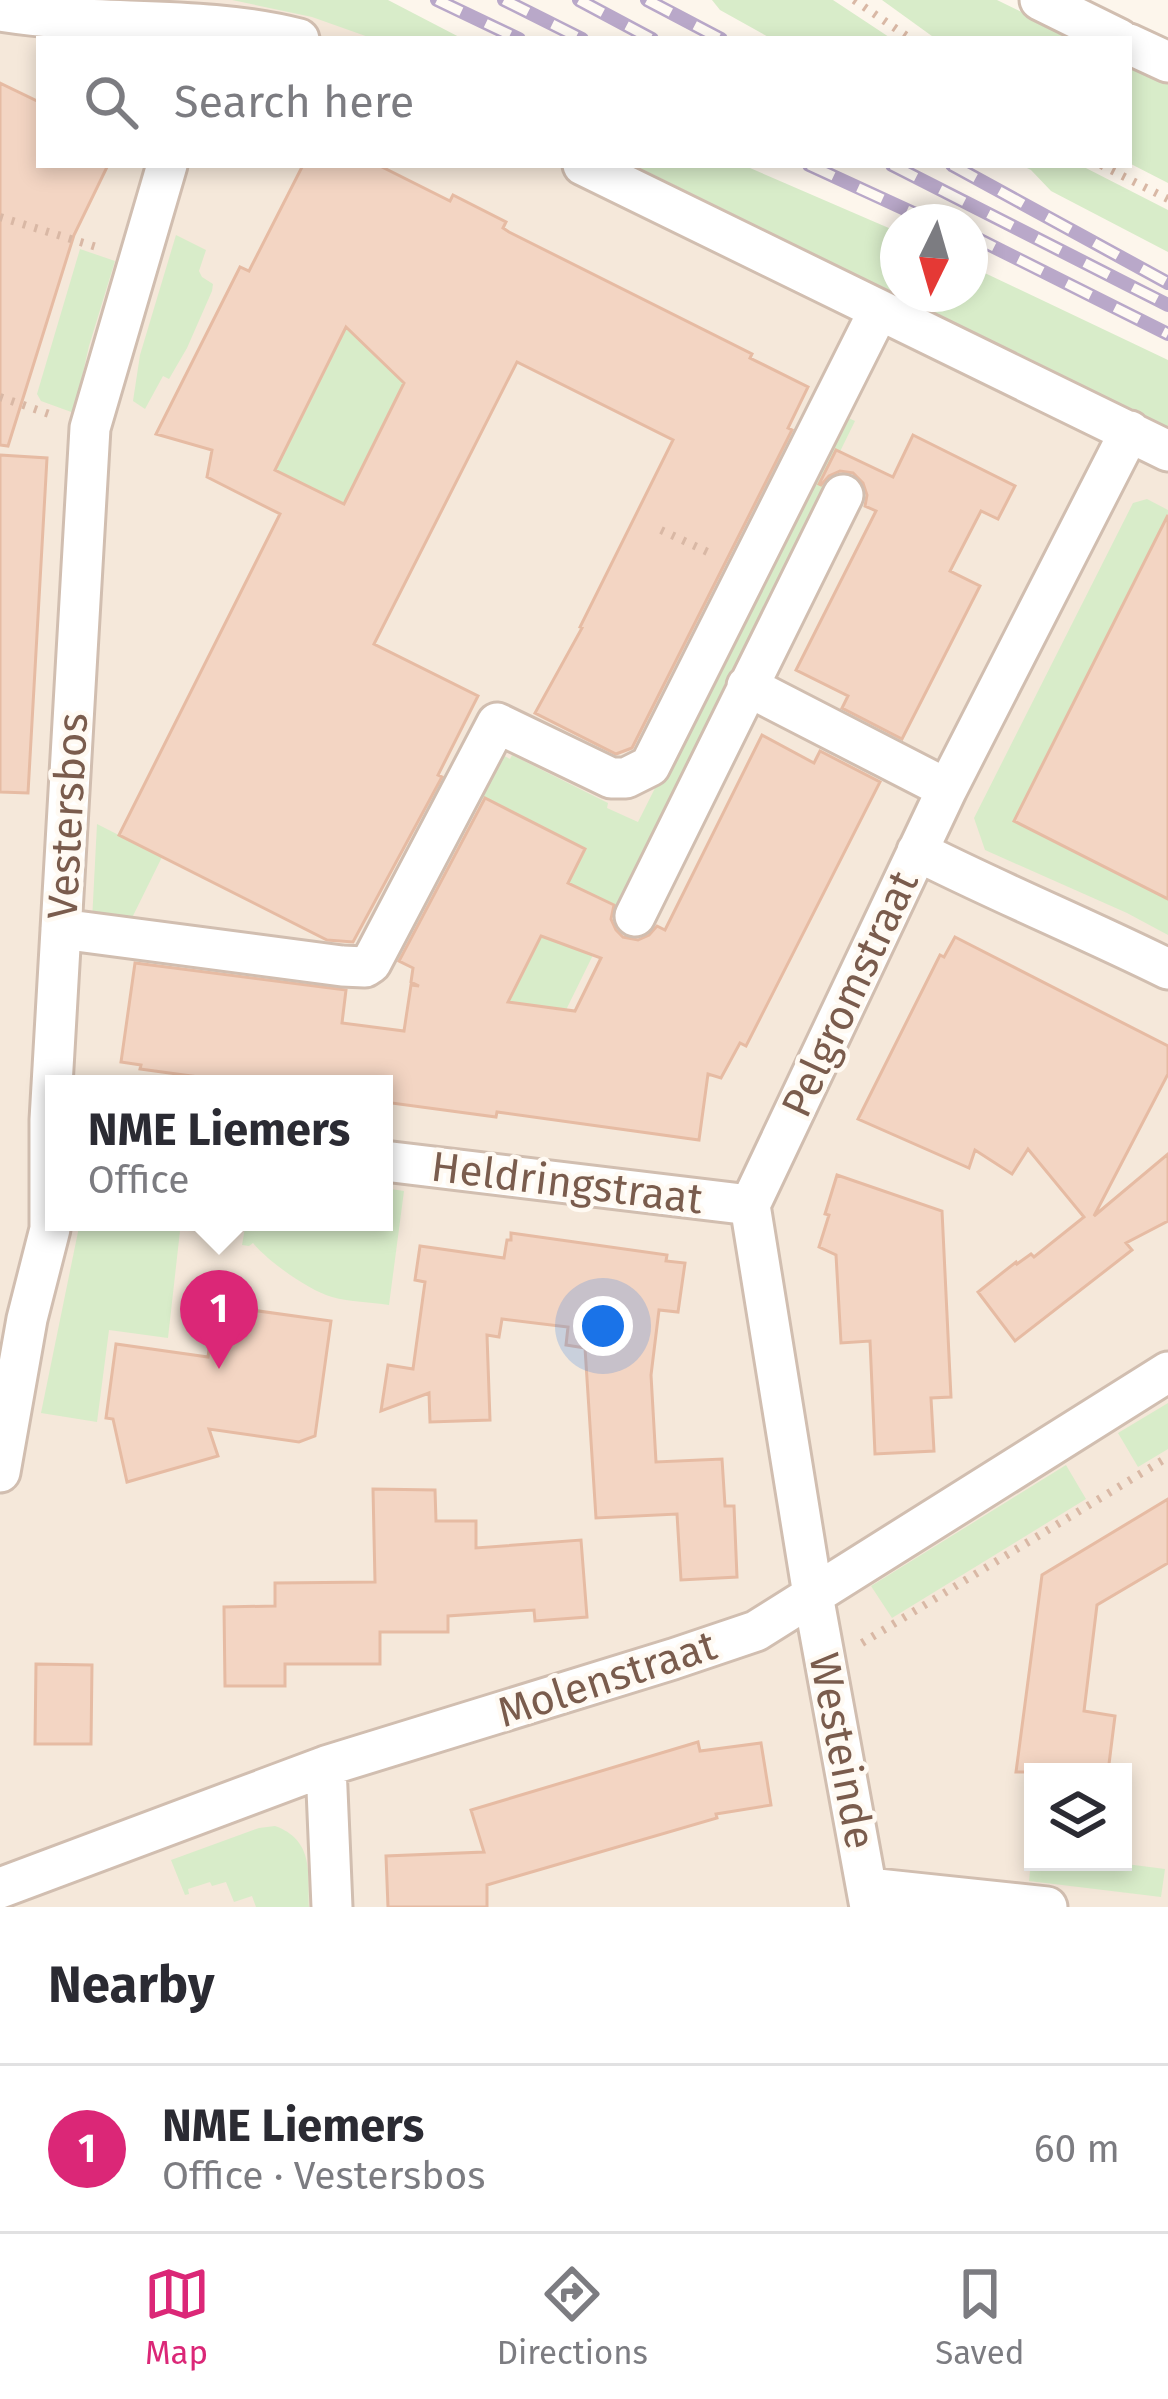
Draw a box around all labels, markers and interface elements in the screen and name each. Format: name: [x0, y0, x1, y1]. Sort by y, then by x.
search box: [36, 36, 1132, 168]
icon: search: [78, 69, 144, 135]
text: Search here: [174, 75, 414, 129]
north arrow: [880, 204, 988, 312]
street label: Vestersbos: [38, 712, 98, 920]
street label: Pelgromstraat: [771, 862, 929, 1125]
popup: [45, 1075, 393, 1231]
text: NME Liemers: [88, 1103, 350, 1157]
street label: Heldringstraat: [428, 1142, 706, 1225]
text: Office: [88, 1157, 189, 1203]
pin: 1: [180, 1270, 258, 1369]
your location: [573, 1296, 633, 1356]
street label: Molenstraat: [491, 1620, 723, 1738]
street label: Westeinde: [799, 1649, 885, 1853]
map controls: [1024, 1763, 1132, 1871]
button: layers: [1024, 1763, 1132, 1871]
text: Nearby: [48, 1954, 214, 2016]
text: NME Liemers: [162, 2099, 424, 2153]
text: 1: [78, 2126, 96, 2172]
text: 60 m: [1034, 2126, 1120, 2172]
text: Office · Vestersbos: [162, 2153, 485, 2199]
tab: Map: [144, 2261, 210, 2373]
tab: Directions: [497, 2261, 648, 2373]
tab: Saved: [935, 2261, 1024, 2373]

